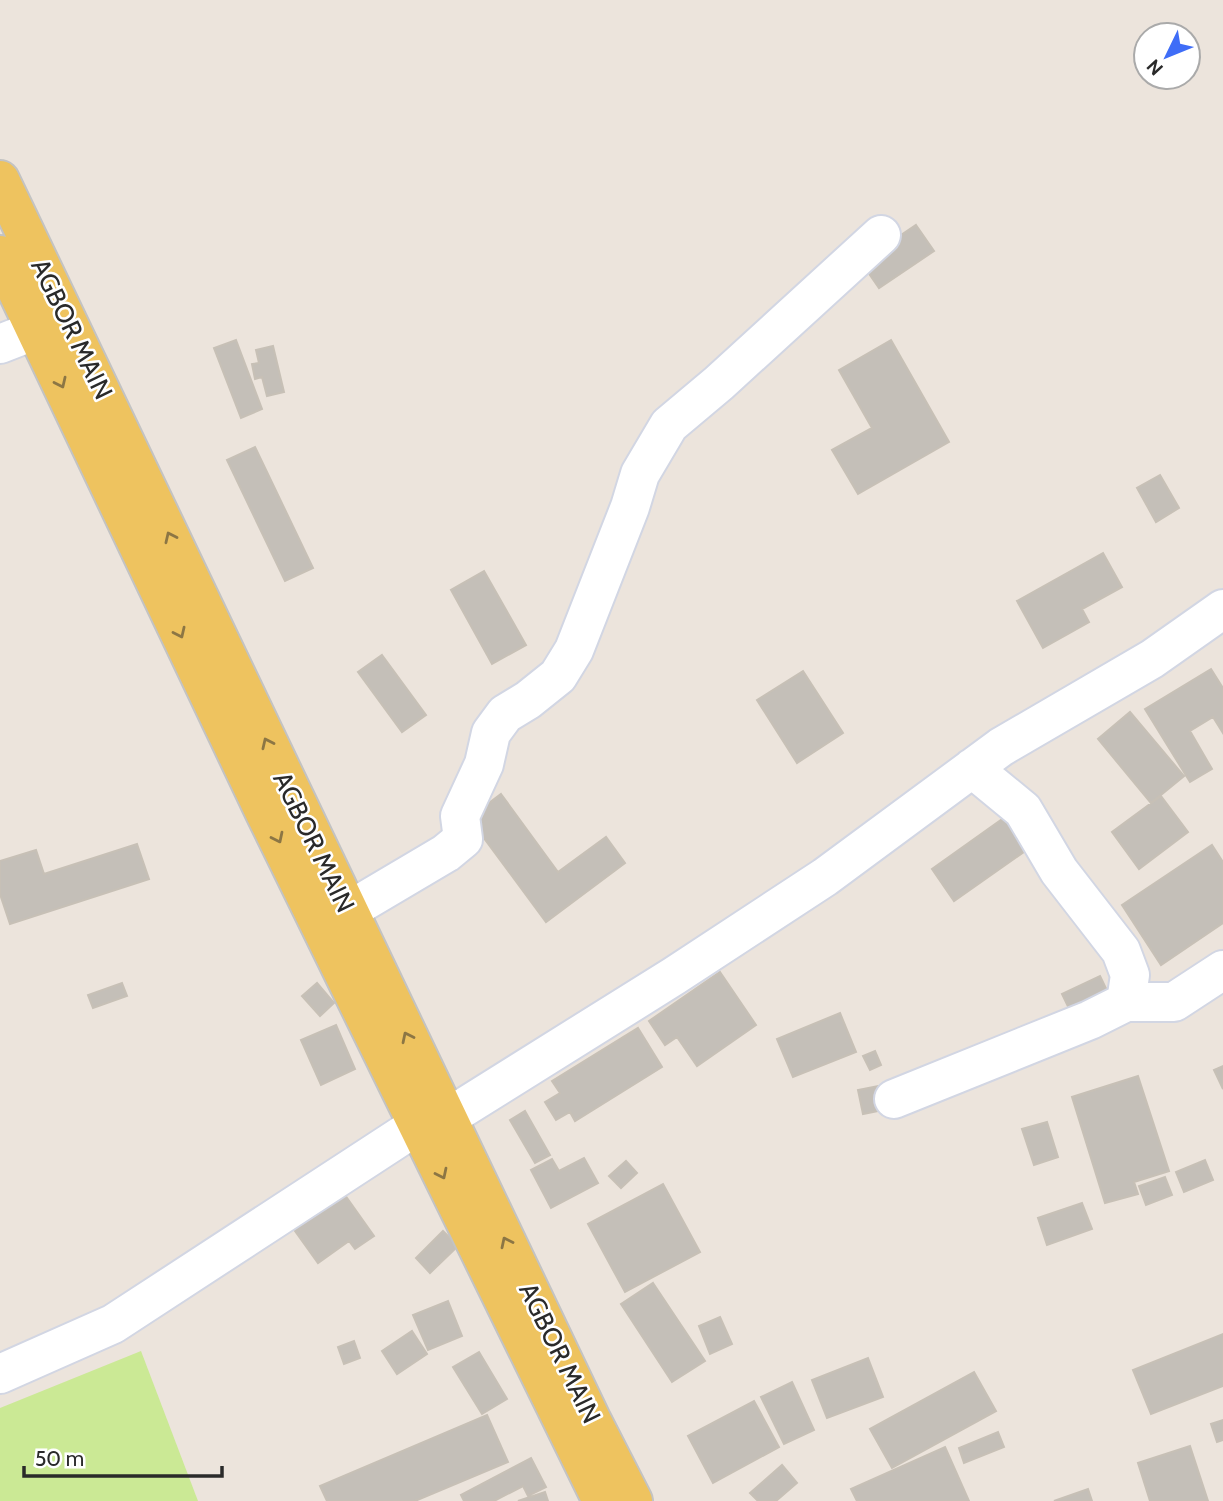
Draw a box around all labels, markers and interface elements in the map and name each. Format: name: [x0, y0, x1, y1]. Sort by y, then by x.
north arrow: [1132, 21, 1202, 91]
text: N: [1142, 54, 1168, 80]
street label: AGBOR MAIN: [24, 254, 120, 404]
one-way arrow: [53, 376, 67, 388]
one-way arrow: [164, 532, 178, 544]
one-way arrow: [172, 625, 186, 638]
one-way arrow: [261, 738, 275, 750]
street label: AGBOR MAIN: [266, 767, 362, 917]
one-way arrow: [269, 831, 283, 843]
one-way arrow: [402, 1032, 416, 1044]
one-way arrow: [434, 1167, 448, 1179]
one-way arrow: [500, 1237, 514, 1249]
street label: AGBOR MAIN: [512, 1278, 608, 1428]
scale bar: [24, 1434, 222, 1478]
text: 50 m: [35, 1446, 84, 1471]

